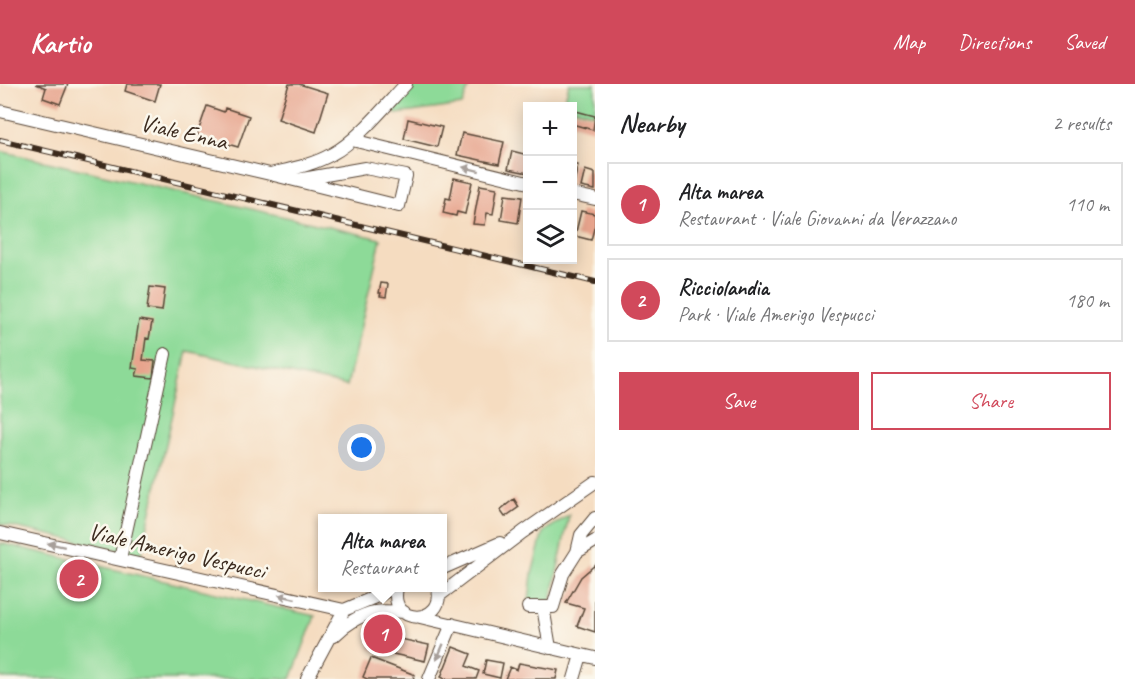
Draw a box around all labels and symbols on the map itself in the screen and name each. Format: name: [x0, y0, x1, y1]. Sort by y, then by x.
street label: Viale Enna: [138, 107, 232, 157]
one-way arrow: [461, 164, 480, 174]
your location: [347, 433, 376, 462]
street label: Viale Amerigo Vespucci: [86, 516, 272, 587]
one-way arrow: [47, 540, 65, 550]
pin: 2: [60, 556, 98, 602]
one-way arrow: [278, 591, 297, 601]
pin: 1: [364, 612, 403, 656]
one-way arrow: [435, 643, 445, 661]

